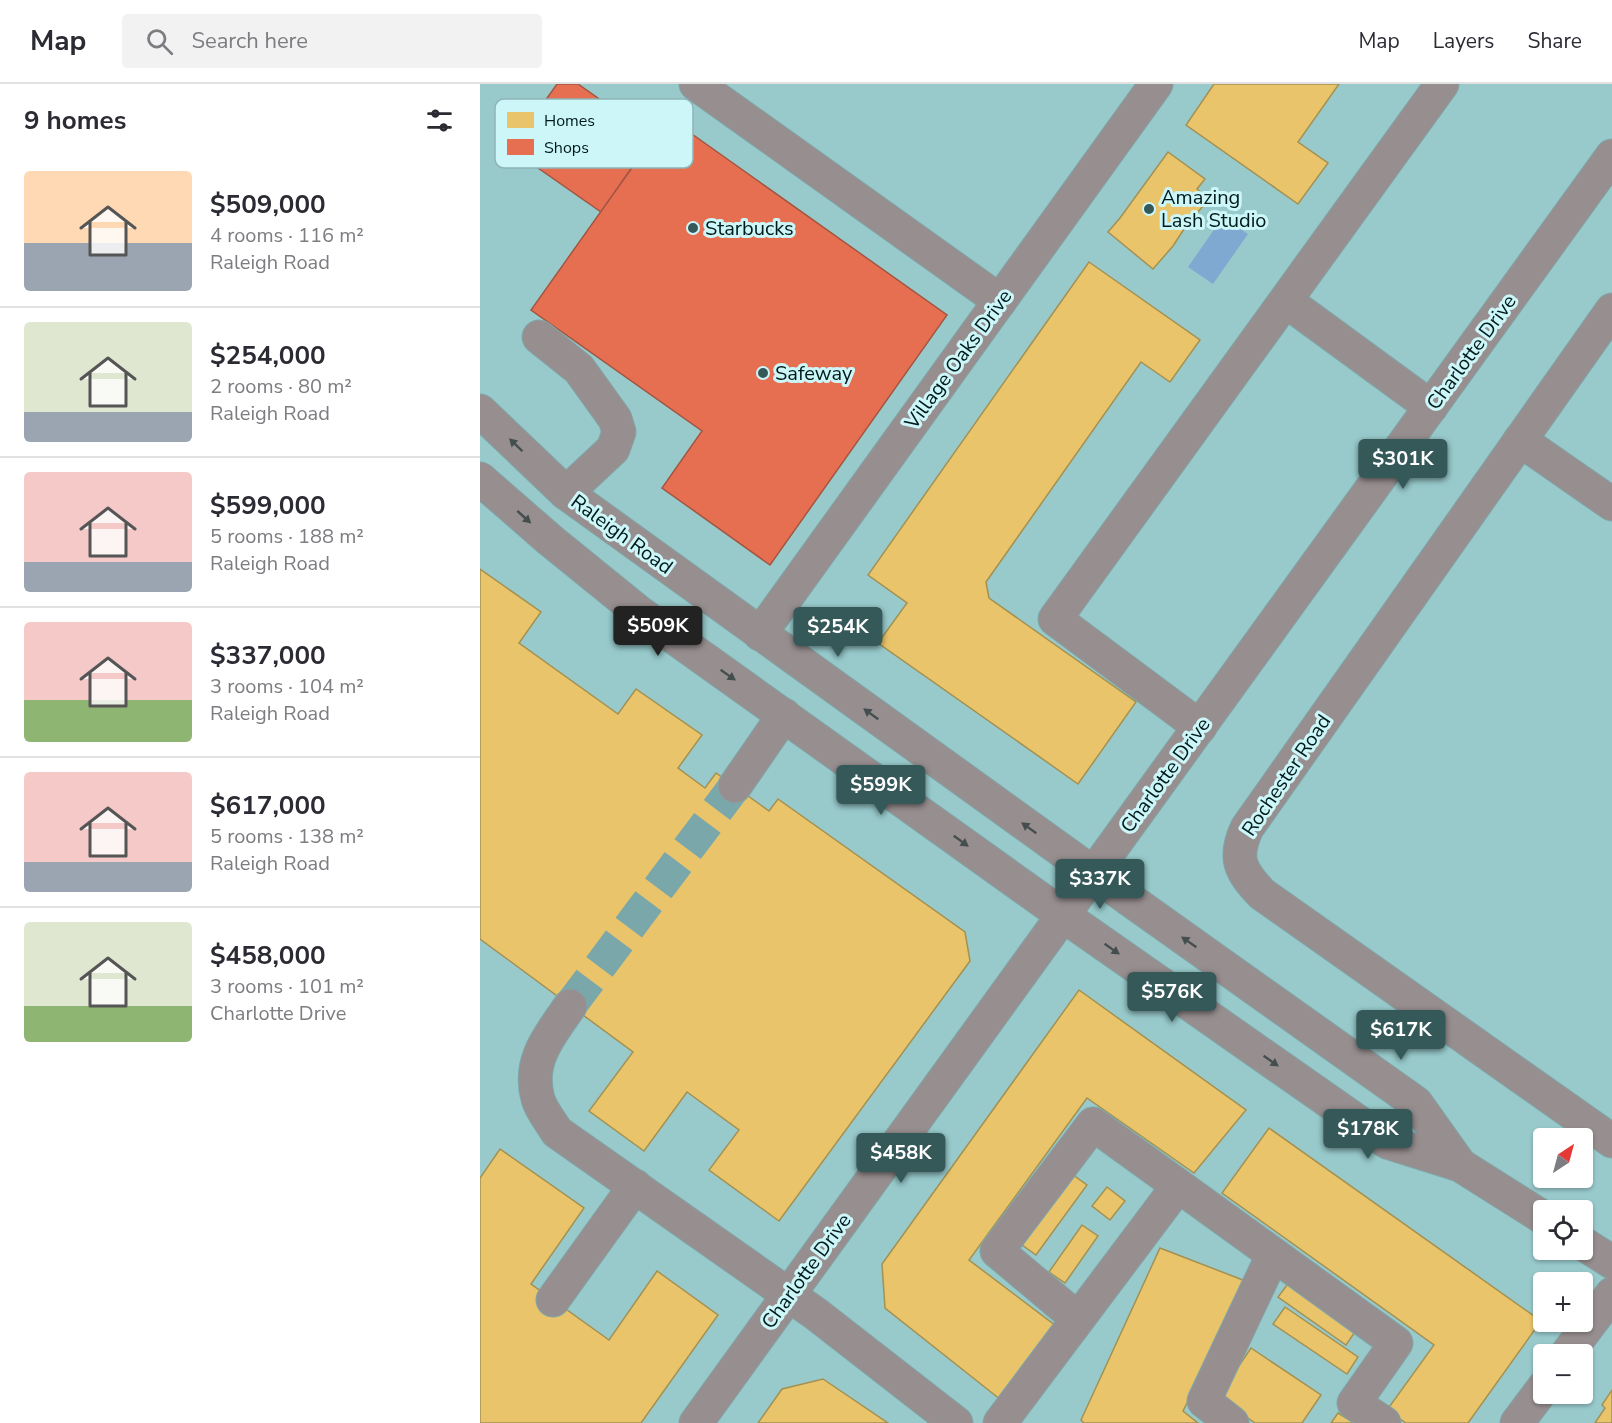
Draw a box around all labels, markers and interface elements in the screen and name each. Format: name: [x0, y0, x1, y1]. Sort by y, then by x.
search box: [122, 14, 542, 68]
text: Map: [30, 22, 86, 60]
icon: search: [143, 25, 176, 58]
text: Search here: [191, 26, 308, 56]
text: Map: [1358, 27, 1400, 55]
text: Layers: [1433, 27, 1494, 55]
text: Share: [1527, 27, 1582, 55]
legend: [495, 99, 693, 168]
text: 9 homes: [24, 103, 126, 138]
icon: filters: [423, 104, 456, 137]
text: Homes: [544, 110, 595, 132]
text: Shops: [544, 137, 589, 159]
place label: Amazing Lash Studio: [1161, 184, 1266, 234]
text: $509,000: [210, 187, 326, 222]
icon: home: [72, 195, 144, 267]
marker: Amazing Lash Studio: [1142, 202, 1156, 216]
place label: Starbucks: [705, 215, 794, 242]
marker: Starbucks: [686, 221, 700, 235]
text: 4 rooms · 116 m²: [210, 222, 364, 249]
text: Raleigh Road: [210, 249, 330, 276]
street label: Village Oaks Drive: [898, 284, 1018, 435]
street label: Charlotte Drive: [1420, 289, 1522, 415]
text: $254,000: [210, 338, 326, 373]
icon: home: [72, 346, 144, 418]
place label: Safeway: [775, 360, 853, 387]
marker: Safeway: [756, 366, 770, 380]
text: 2 rooms · 80 m²: [210, 373, 352, 400]
text: Raleigh Road: [210, 400, 330, 427]
one-way arrow: [508, 438, 523, 452]
pin: $301K: [1361, 439, 1445, 490]
text: $301K: [1372, 445, 1434, 472]
text: $599,000: [210, 488, 326, 523]
street label: Raleigh Road: [565, 488, 678, 581]
icon: home: [72, 496, 144, 568]
one-way arrow: [516, 510, 531, 523]
text: 5 rooms · 188 m²: [210, 523, 364, 550]
text: Raleigh Road: [210, 550, 330, 577]
pin: $509K: [616, 606, 700, 657]
pin: $254K: [796, 607, 880, 658]
text: $509K: [627, 612, 689, 639]
text: $254K: [807, 613, 869, 640]
text: $337,000: [210, 638, 326, 673]
icon: home: [72, 646, 144, 718]
one-way arrow: [719, 669, 735, 681]
text: 3 rooms · 104 m²: [210, 673, 364, 700]
text: Raleigh Road: [210, 700, 330, 727]
one-way arrow: [863, 708, 879, 720]
street label: Rochester Road: [1236, 709, 1337, 841]
street label: Charlotte Drive: [1114, 712, 1216, 838]
pin: $599K: [839, 765, 923, 816]
text: $599K: [850, 771, 912, 798]
text: $617,000: [210, 788, 326, 823]
icon: home: [72, 796, 144, 868]
one-way arrow: [1022, 822, 1037, 834]
text: 5 rooms · 138 m²: [210, 823, 364, 850]
one-way arrow: [953, 835, 968, 847]
text: Raleigh Road: [210, 850, 330, 877]
pin: $337K: [1058, 859, 1142, 910]
text: $337K: [1069, 865, 1131, 892]
one-way arrow: [1181, 936, 1197, 948]
text: $458,000: [210, 938, 326, 973]
one-way arrow: [1104, 943, 1120, 954]
icon: home: [72, 946, 144, 1018]
pin: $576K: [1130, 972, 1214, 1023]
text: 3 rooms · 101 m²: [210, 973, 364, 1000]
text: $576K: [1141, 978, 1203, 1005]
text: Charlotte Drive: [210, 1000, 346, 1027]
pin: $617K: [1359, 1010, 1443, 1061]
text: $617K: [1370, 1016, 1432, 1043]
one-way arrow: [1263, 1055, 1279, 1067]
pin: $178K: [1326, 1109, 1410, 1160]
text: $178K: [1337, 1115, 1399, 1142]
north arrow: [1533, 1128, 1593, 1188]
map controls: [1533, 1128, 1593, 1404]
pin: $458K: [859, 1133, 943, 1184]
text: $458K: [870, 1139, 932, 1166]
button: locate: [1533, 1200, 1593, 1260]
street label: Charlotte Drive: [755, 1208, 857, 1334]
button: +: [1533, 1272, 1593, 1332]
button: −: [1533, 1344, 1593, 1404]

